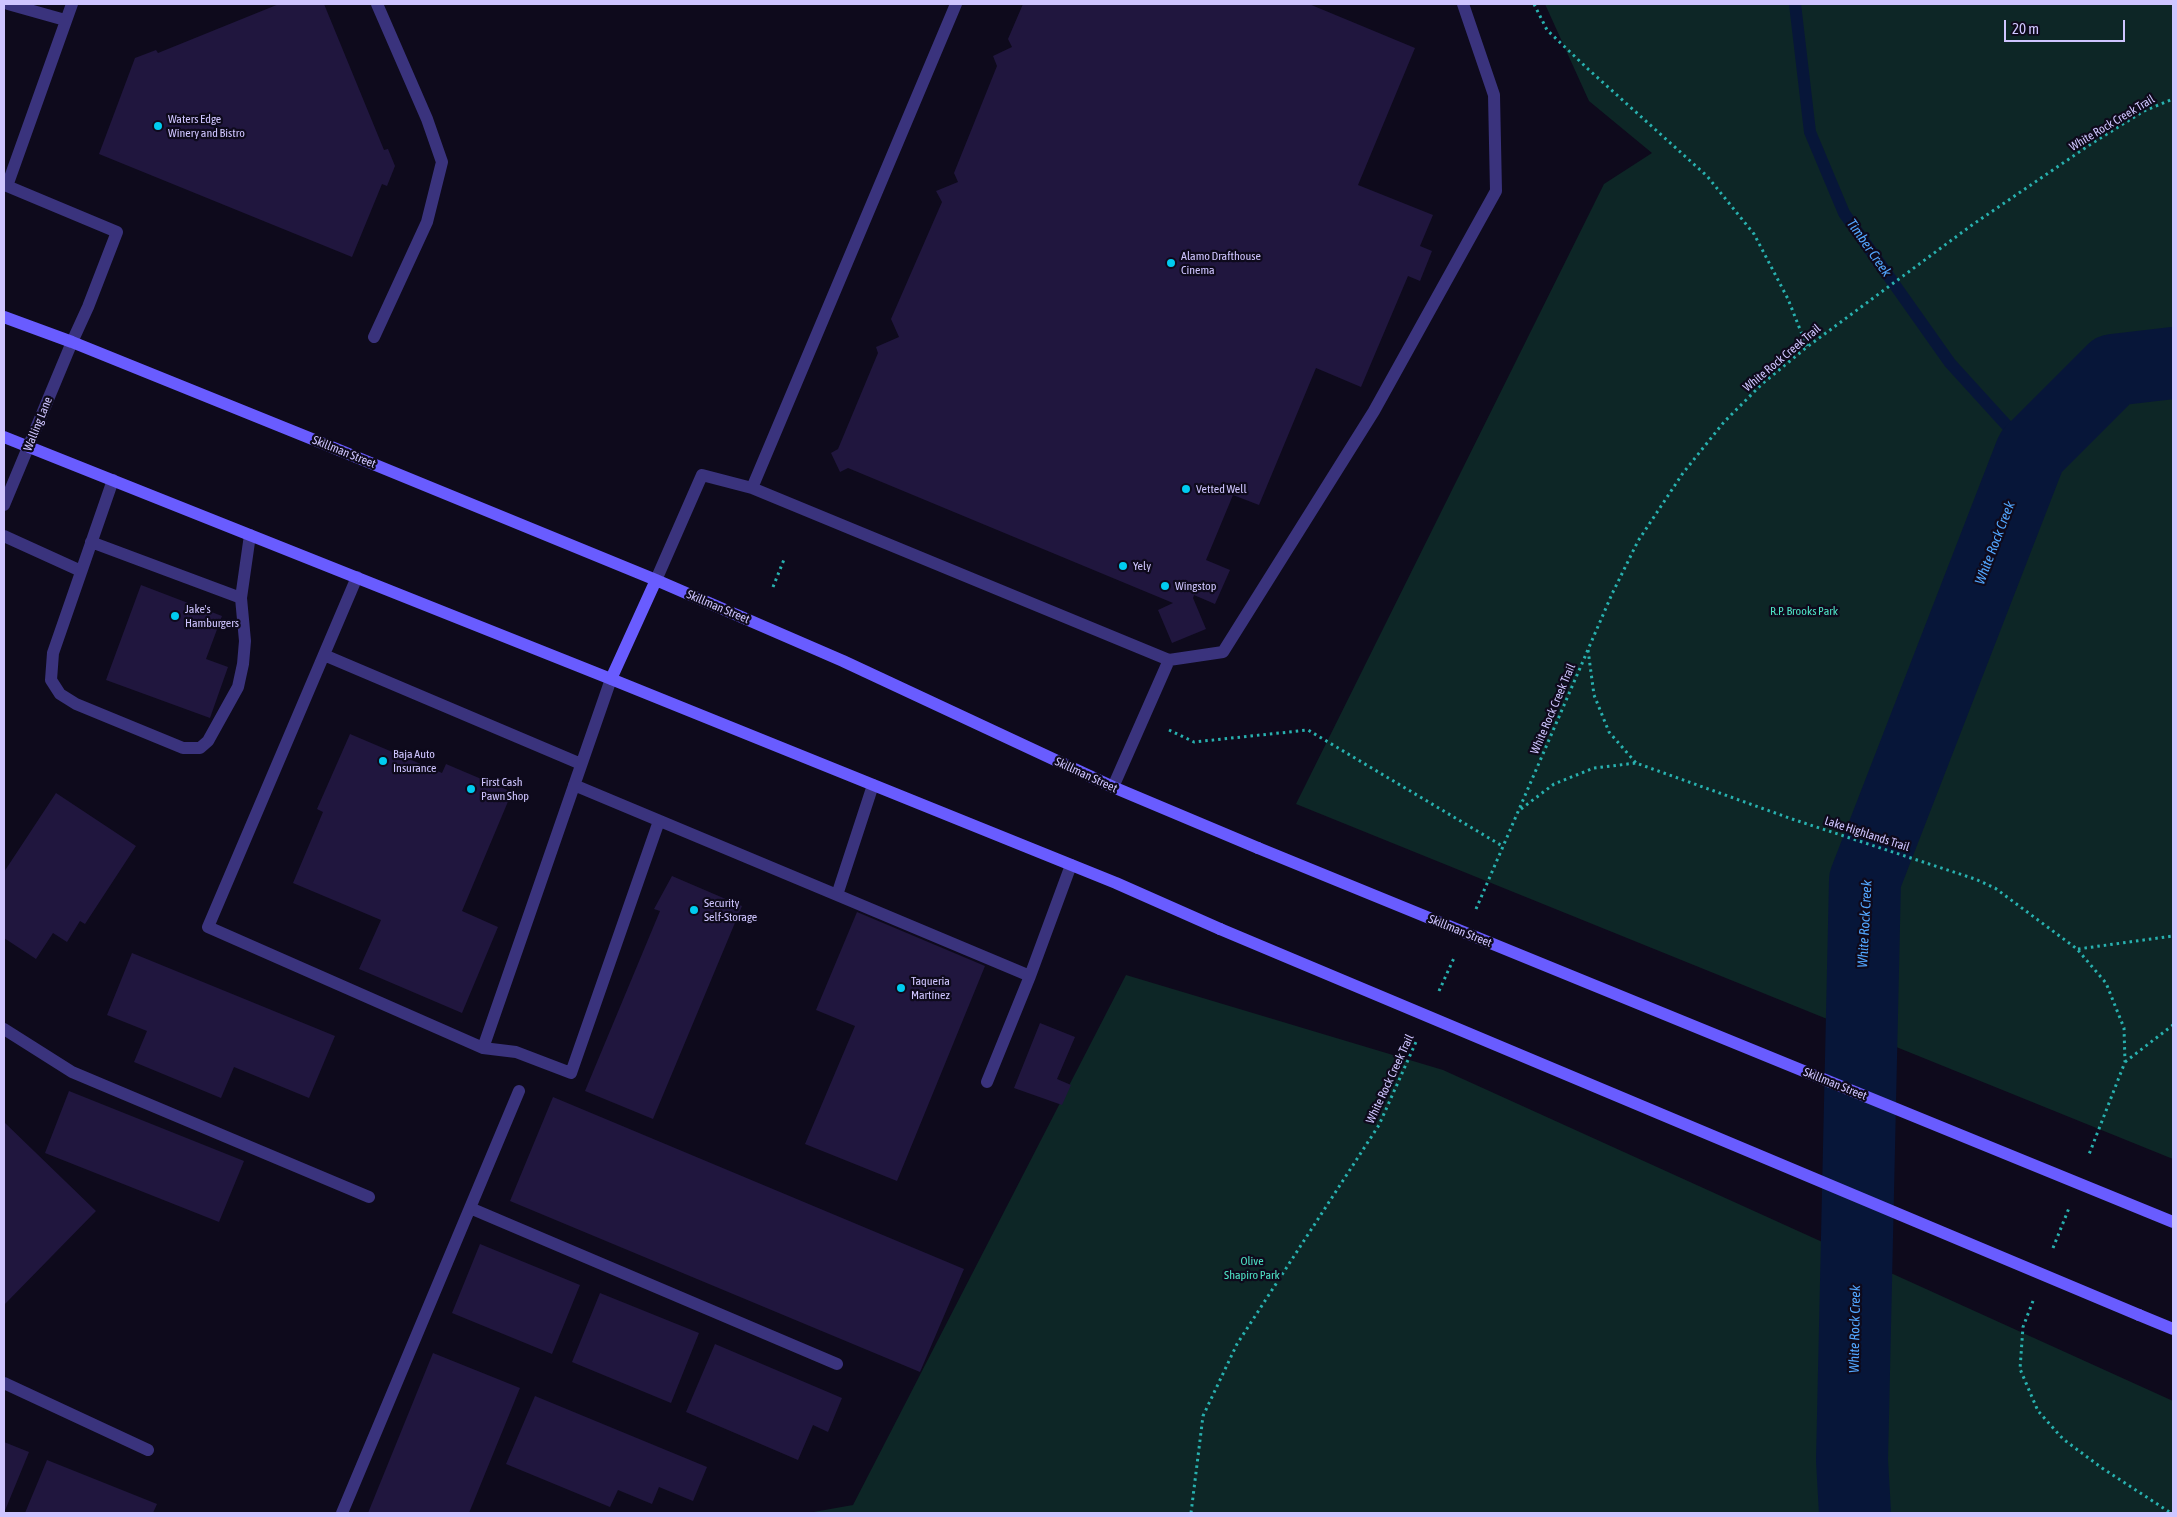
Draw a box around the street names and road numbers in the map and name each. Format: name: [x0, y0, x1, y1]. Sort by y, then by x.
street label: White Rock Creek Trail: [2067, 92, 2157, 154]
street label: White Rock Creek Trail: [1740, 321, 1824, 395]
street label: Walling Lane: [21, 395, 55, 453]
street label: Skillman Street: [310, 433, 378, 471]
street label: Skillman Street: [684, 587, 752, 627]
street label: White Rock Creek Trail: [1527, 662, 1579, 756]
street label: Skillman Street: [1053, 754, 1119, 796]
street label: Lake Highlands Trail: [1823, 813, 1911, 855]
street label: Skillman Street: [1426, 912, 1494, 950]
street label: White Rock Creek Trail: [1363, 1032, 1417, 1126]
street label: Skillman Street: [1801, 1065, 1869, 1103]

